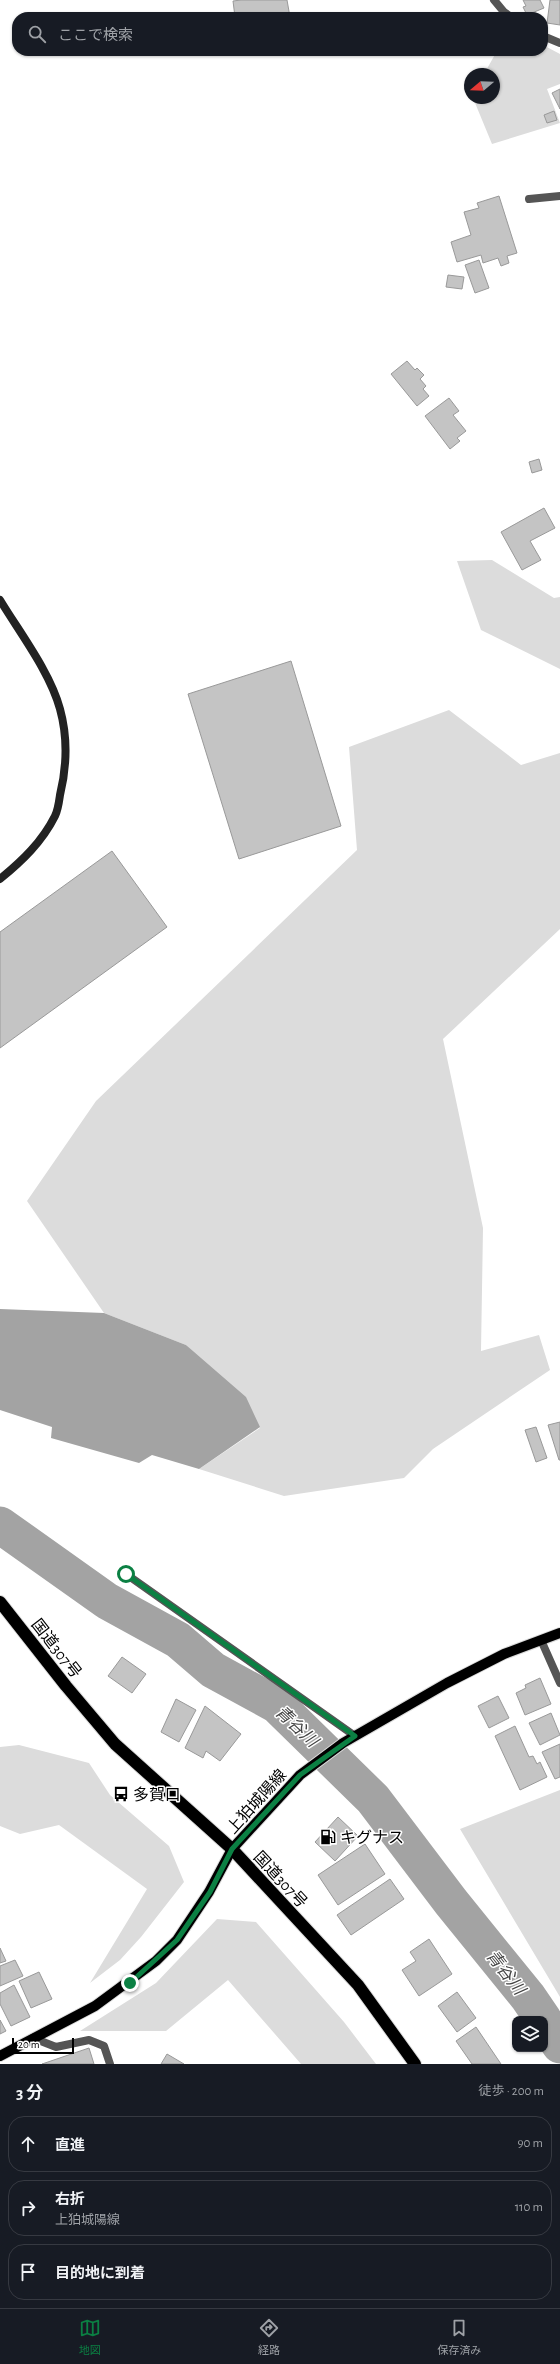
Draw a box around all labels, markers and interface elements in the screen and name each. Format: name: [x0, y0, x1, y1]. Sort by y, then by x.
search box: [12, 12, 548, 56]
icon: search: [26, 23, 48, 45]
text: ここで検索: [58, 28, 133, 43]
north arrow: [464, 68, 500, 104]
route start: [117, 1565, 135, 1583]
street label: 国道307号: [28, 1616, 85, 1681]
water label: 青谷川: [272, 1702, 323, 1751]
street label: 上狛城陽線: [223, 1766, 289, 1837]
bus stop icon: 多賀口: [112, 1785, 130, 1803]
place label: 多賀口: [133, 1786, 181, 1803]
fuel station icon: キグナス: [319, 1828, 337, 1846]
place label: キグナス: [340, 1829, 404, 1846]
street label: 国道307号: [251, 1848, 311, 1911]
water label: 青谷川: [483, 1946, 530, 1999]
route end: [121, 1974, 139, 1992]
map controls: [512, 2016, 548, 2052]
button: layers: [512, 2016, 548, 2052]
scale bar: [12, 2036, 74, 2055]
text: 20 m: [18, 2039, 39, 2050]
text: 3 分: [16, 2084, 43, 2101]
text: 徒歩 · 200 m: [479, 2085, 544, 2098]
icon: ahead: [17, 2133, 39, 2155]
text: 90 m: [517, 2137, 543, 2150]
text: 直進: [55, 2138, 85, 2153]
text: 右折: [55, 2192, 85, 2207]
icon: right: [17, 2197, 39, 2219]
text: 110 m: [515, 2201, 543, 2214]
text: 上狛城陽線: [55, 2214, 120, 2227]
icon: arrive: [17, 2261, 39, 2283]
text: 目的地に到着: [55, 2266, 145, 2281]
tab: 地図: [79, 2317, 101, 2357]
tab: 経路: [258, 2317, 280, 2357]
tab: 保存済み: [437, 2317, 481, 2357]

